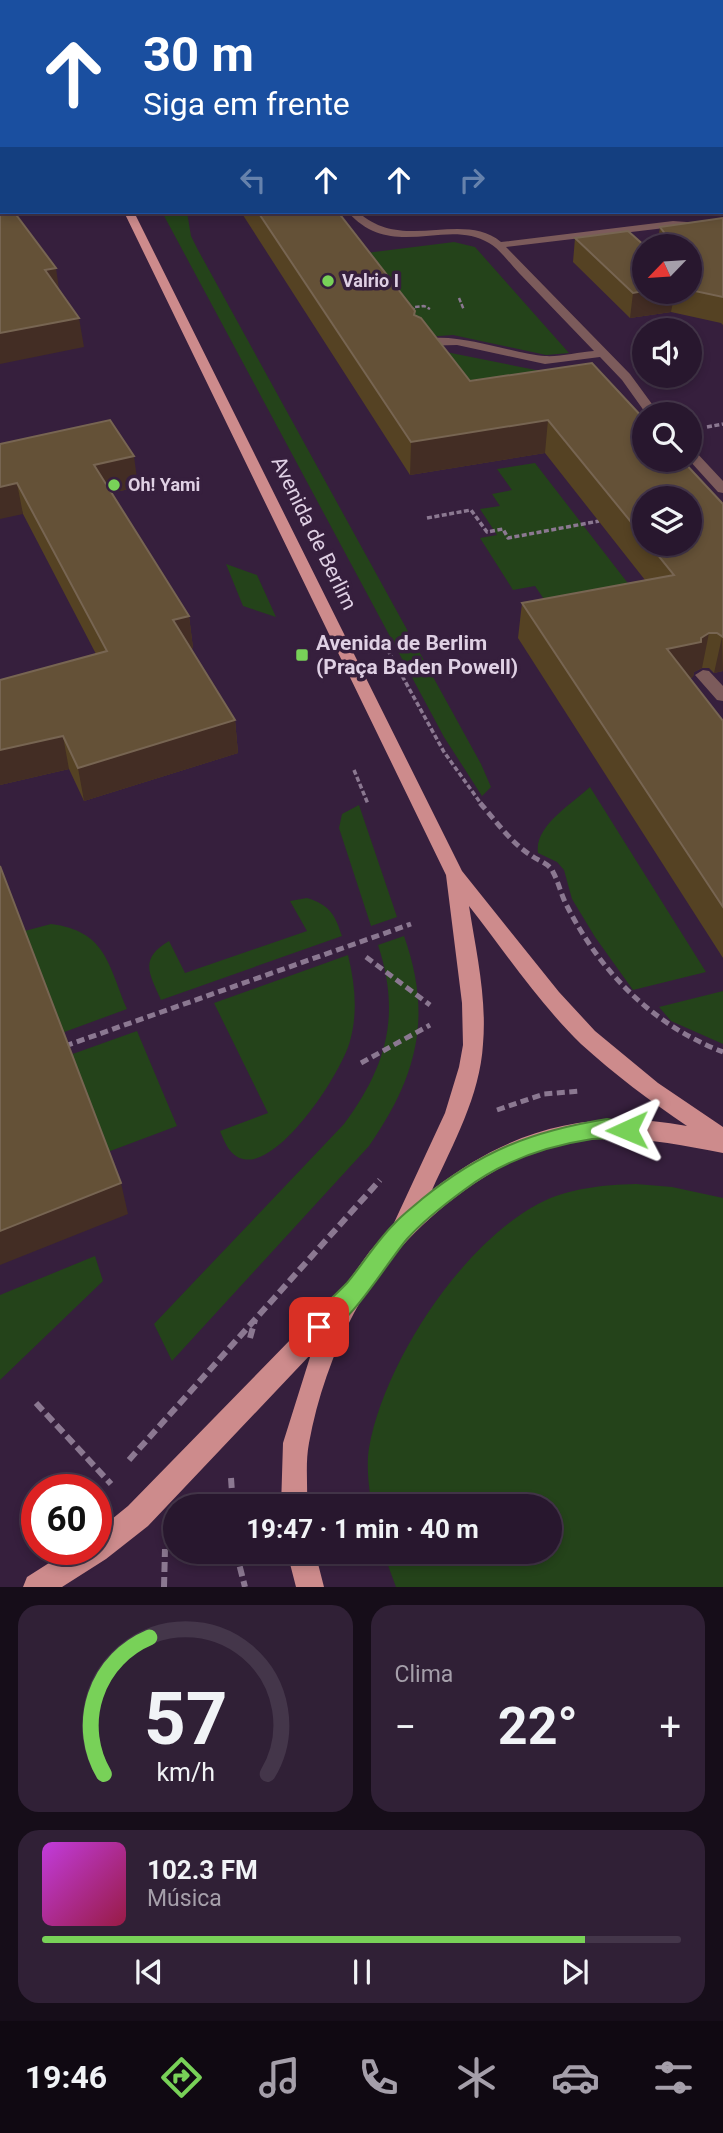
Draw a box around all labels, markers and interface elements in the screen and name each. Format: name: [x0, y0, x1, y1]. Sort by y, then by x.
text: 30 m: [143, 26, 254, 83]
icon: ahead: [28, 28, 119, 119]
text: Siga em frente: [143, 85, 350, 123]
icon: left: [234, 161, 272, 199]
icon: ahead: [307, 161, 345, 199]
icon: ahead: [380, 161, 418, 199]
icon: right: [453, 161, 491, 199]
north arrow: [632, 234, 702, 304]
map controls: [632, 234, 702, 556]
place label: Valrio I: [342, 270, 399, 291]
marker: Valrio I: [320, 273, 336, 289]
button: sound: [632, 318, 702, 388]
button: search: [632, 402, 702, 472]
street label: Avenida de Berlim: [266, 452, 362, 614]
place label: Oh! Yami: [128, 474, 200, 495]
marker: Oh! Yami: [106, 477, 122, 493]
button: layers: [632, 486, 702, 556]
place label: Avenida de Berlim (Praça Baden Powell): [316, 631, 518, 679]
marker: Avenida de Berlim (Praça Baden Powell): [294, 647, 310, 663]
position arrow: [590, 1093, 664, 1167]
pin: [289, 1297, 349, 1357]
icon: arrive: [300, 1308, 338, 1346]
speed limit sign: 60: [21, 1474, 112, 1565]
text: 19:47 · 1 min · 40 m: [246, 1514, 479, 1544]
text: Clima: [395, 1661, 453, 1688]
text: 57: [143, 1677, 227, 1763]
text: 22°: [498, 1696, 578, 1757]
text: −: [395, 1705, 416, 1749]
text: +: [659, 1705, 681, 1749]
text: km/h: [156, 1758, 215, 1787]
text: 102.3 FM: [147, 1855, 258, 1885]
text: Música: [147, 1885, 222, 1912]
icon: previous: [130, 1953, 168, 1991]
icon: pause: [343, 1953, 381, 1991]
icon: next: [556, 1953, 594, 1991]
icon: directions: [157, 2053, 206, 2102]
icon: music: [255, 2053, 304, 2102]
icon: phone: [354, 2053, 403, 2102]
icon: climate: [452, 2053, 501, 2102]
icon: car: [551, 2053, 600, 2102]
icon: filters: [649, 2053, 698, 2102]
text: 19:46: [25, 2058, 107, 2096]

